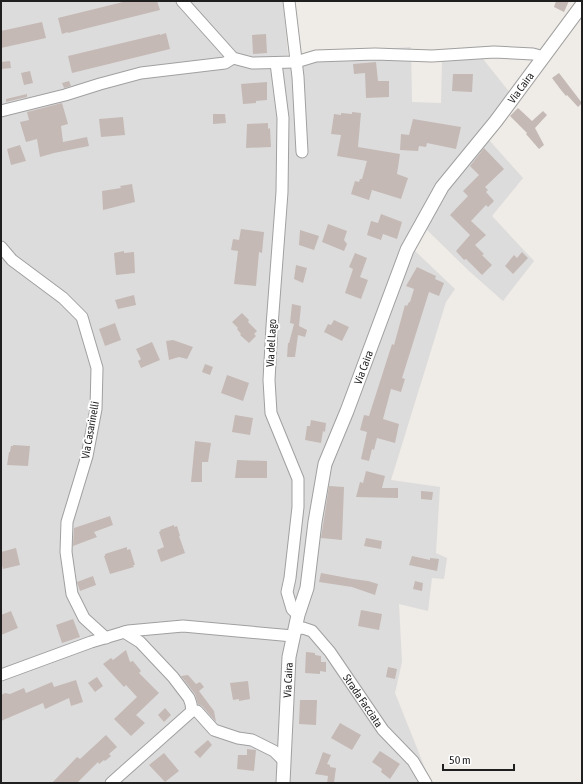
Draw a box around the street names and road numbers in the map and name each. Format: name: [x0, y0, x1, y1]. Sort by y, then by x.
street label: Via Caira: [505, 70, 536, 105]
street label: Via del Lago: [264, 319, 278, 367]
street label: Via Caira: [352, 349, 375, 386]
street label: Via Casarinelli: [79, 400, 101, 460]
street label: Via Caira: [281, 662, 295, 698]
street label: Strada Facciata: [341, 672, 385, 729]

